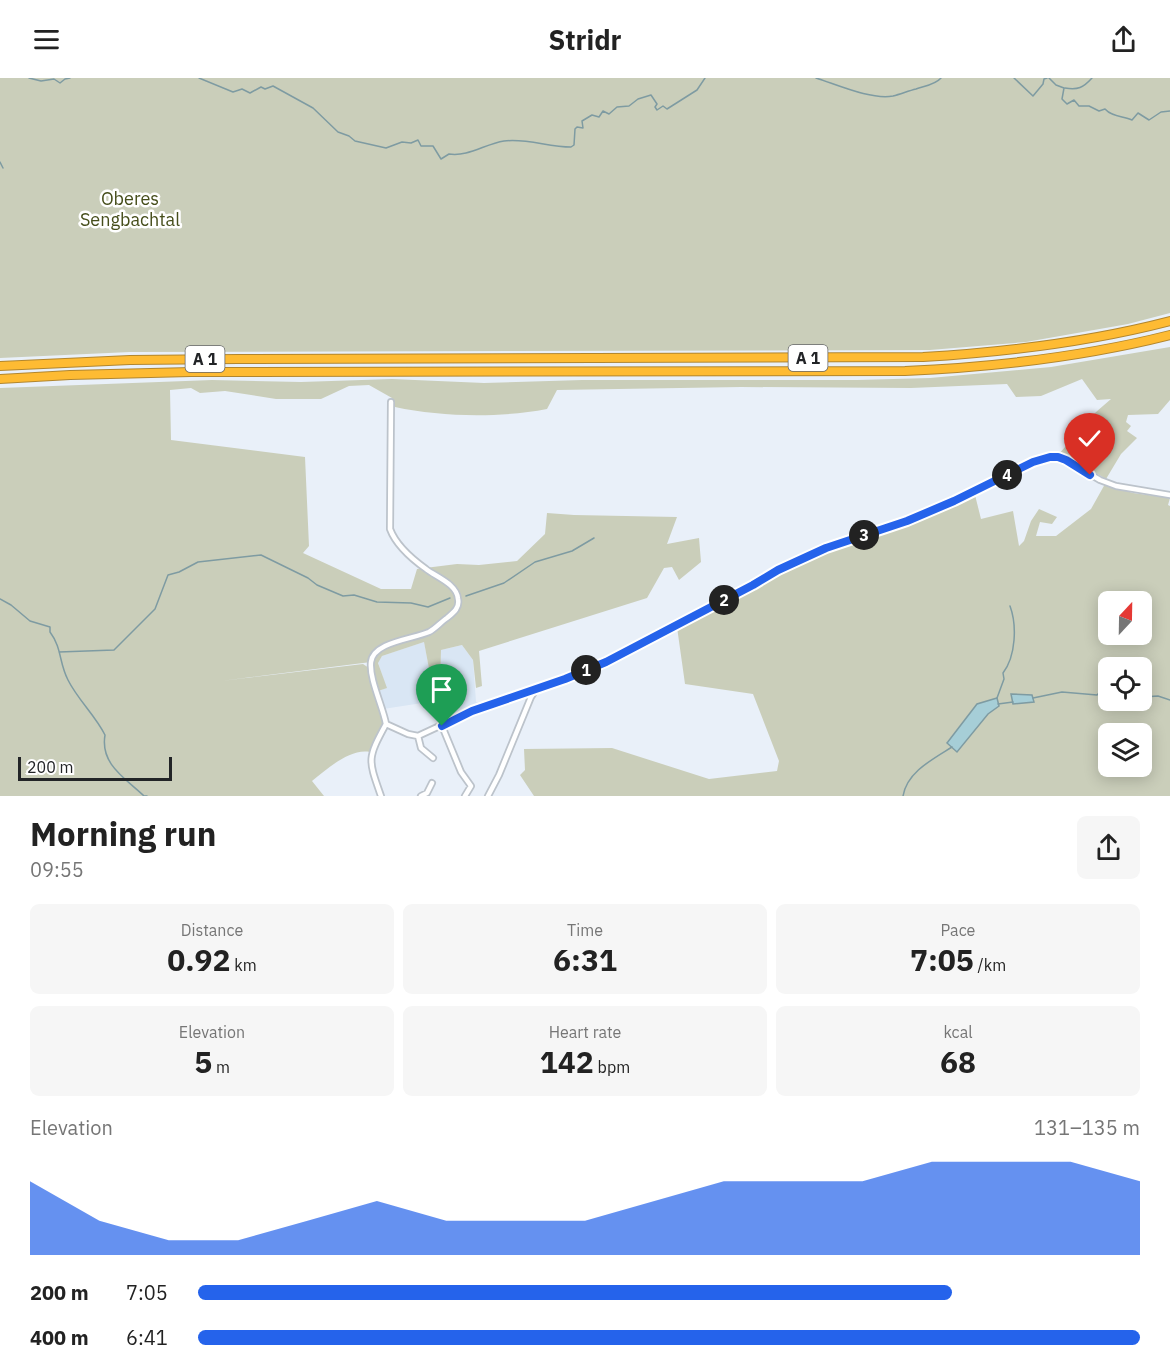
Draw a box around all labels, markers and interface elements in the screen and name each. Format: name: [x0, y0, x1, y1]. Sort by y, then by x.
text: Stridr: [548, 22, 622, 57]
icon: menu: [30, 23, 63, 56]
icon: share: [1107, 23, 1140, 56]
park label: Oberes Sengbachtal: [80, 187, 180, 231]
road number: A 1: [788, 345, 828, 371]
road number: A 1: [186, 346, 224, 372]
pin: [1064, 413, 1115, 475]
icon: check: [1073, 422, 1106, 455]
pin: 4: [992, 460, 1022, 490]
text: 4: [1002, 465, 1012, 485]
pin: 3: [849, 520, 879, 550]
text: 3: [859, 525, 869, 545]
pin: 2: [709, 585, 739, 615]
text: 2: [719, 590, 729, 610]
north arrow: [1098, 591, 1152, 645]
map controls: [1098, 591, 1152, 777]
pin: 1: [571, 655, 601, 685]
button: locate: [1098, 657, 1152, 711]
text: 1: [581, 660, 591, 680]
pin: [416, 664, 467, 726]
icon: arrive: [425, 673, 458, 706]
button: layers: [1098, 723, 1152, 777]
scale bar: [18, 754, 172, 782]
text: 200 m: [27, 757, 74, 777]
text: Morning run: [30, 812, 216, 855]
button: share: [1077, 816, 1140, 879]
text: 09:55: [30, 856, 84, 883]
text: Distance: [181, 920, 243, 940]
text: Time: [567, 920, 603, 940]
text: Pace: [941, 920, 975, 940]
text: 0.92: [167, 940, 231, 979]
text: 6:31: [553, 940, 617, 979]
text: 7:05: [910, 940, 974, 979]
text: km: [231, 955, 257, 975]
text: /km: [974, 955, 1006, 975]
text: Elevation: [179, 1022, 245, 1042]
text: Heart rate: [549, 1022, 621, 1042]
text: kcal: [943, 1022, 973, 1042]
text: 5: [194, 1042, 212, 1081]
text: 142: [540, 1042, 594, 1081]
text: 68: [940, 1042, 976, 1081]
text: m: [212, 1057, 230, 1077]
text: bpm: [594, 1057, 630, 1077]
text: Elevation: [30, 1114, 113, 1141]
text: 131–135 m: [1034, 1114, 1140, 1141]
text: 200 m: [30, 1279, 89, 1306]
text: 7:05: [126, 1279, 168, 1306]
text: 400 m: [30, 1324, 89, 1351]
text: 6:41: [126, 1324, 168, 1351]

